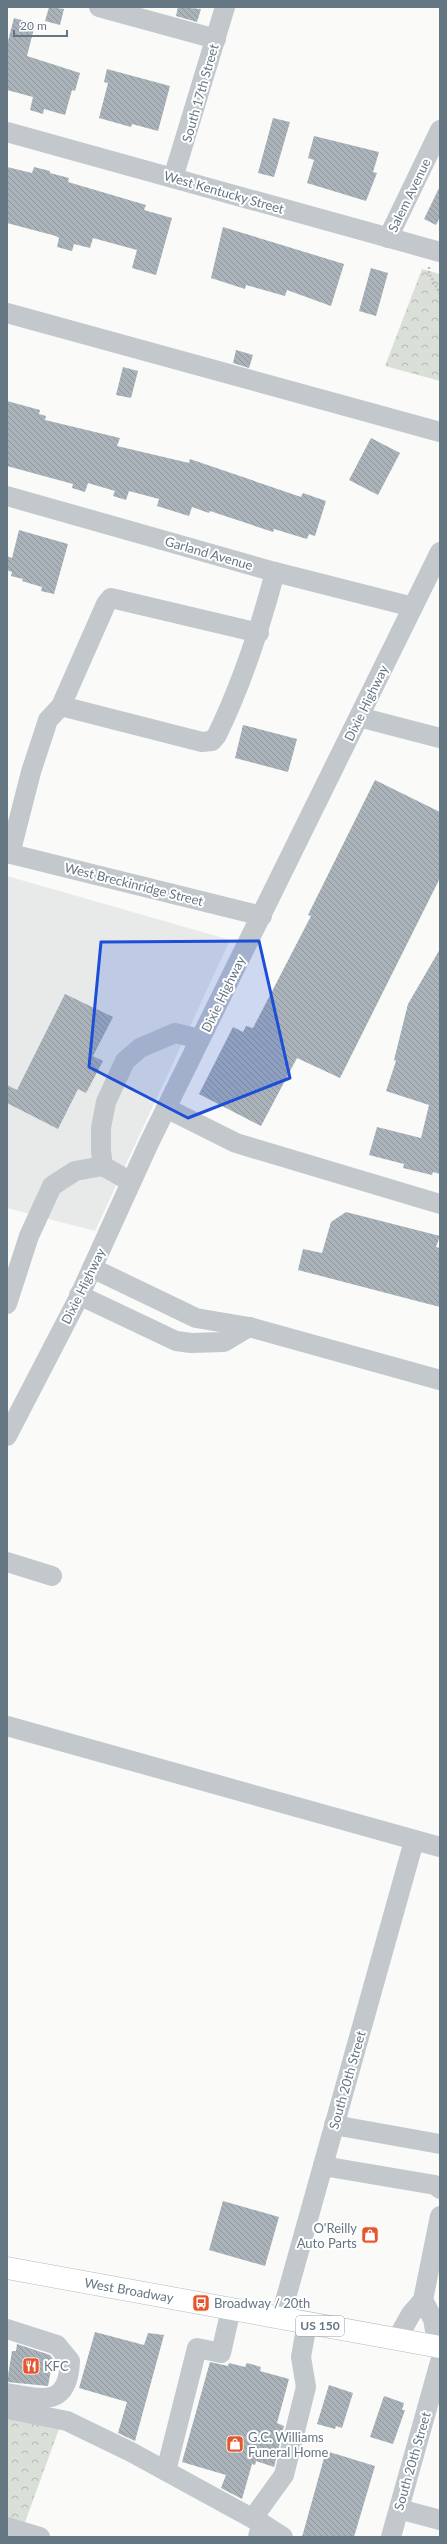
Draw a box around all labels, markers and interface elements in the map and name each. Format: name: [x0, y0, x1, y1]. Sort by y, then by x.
scale bar: [14, 12, 67, 38]
text: 20 m: [20, 18, 47, 33]
street label: South 17th Street: [178, 42, 222, 144]
street label: Salem Avenue: [384, 155, 434, 234]
street label: West Kentucky Street: [162, 167, 286, 217]
street label: Garland Avenue: [163, 533, 255, 573]
street label: Dixie Highway: [341, 662, 391, 744]
street label: West Breckinridge Street: [63, 859, 205, 909]
street label: Dixie Highway: [198, 953, 248, 1035]
street label: Dixie Highway: [58, 1245, 108, 1327]
street label: South 20th Street: [325, 2029, 369, 2131]
place label: O'Reilly Auto Parts: [297, 2220, 357, 2251]
shop icon: O'Reilly Auto Parts: [360, 2225, 380, 2245]
street label: West Broadway: [83, 2274, 175, 2306]
bus stop icon: Broadway / 20th: [191, 2293, 211, 2313]
place label: Broadway / 20th: [214, 2295, 310, 2311]
road number: US 150: [296, 2316, 344, 2336]
restaurant icon: KFC: [21, 2356, 41, 2376]
place label: KFC: [44, 2358, 69, 2374]
street label: South 20th Street: [390, 2410, 434, 2512]
place label: G.C. Williams Funeral Home: [248, 2429, 329, 2460]
shop icon: G.C. Williams Funeral Home: [225, 2434, 245, 2454]

